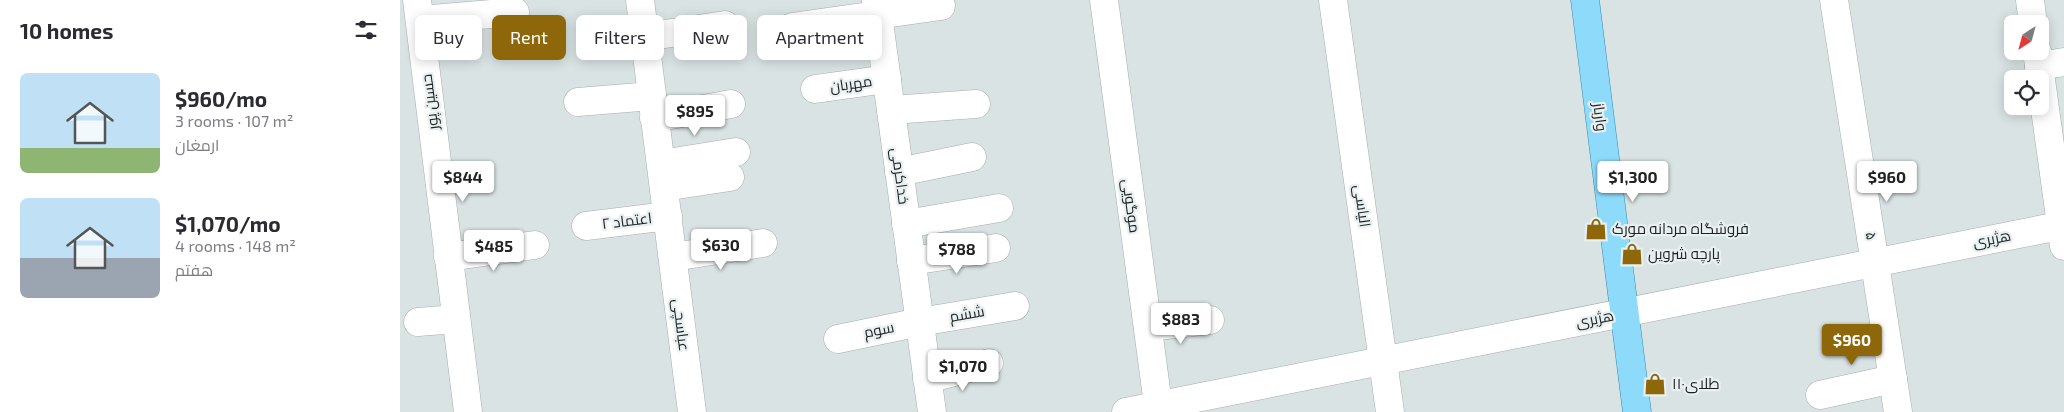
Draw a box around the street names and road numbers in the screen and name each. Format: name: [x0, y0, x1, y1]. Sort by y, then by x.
street label: مهربان: [829, 71, 873, 97]
street label: حسین پور: [417, 73, 443, 132]
street label: وارباز: [1589, 101, 1612, 132]
street label: خداکرمی: [886, 146, 914, 206]
street label: موگویی: [1117, 178, 1145, 234]
street label: الیاسی: [1349, 183, 1375, 229]
street label: اعتماد ۲: [601, 208, 653, 232]
street label: هژبری: [1971, 226, 2013, 252]
street label: ۵: [1862, 230, 1882, 241]
street label: عباسچی: [668, 298, 694, 352]
street label: ششم: [948, 301, 986, 327]
street label: هژبری: [1574, 306, 1616, 332]
street label: سوم: [862, 317, 896, 343]

